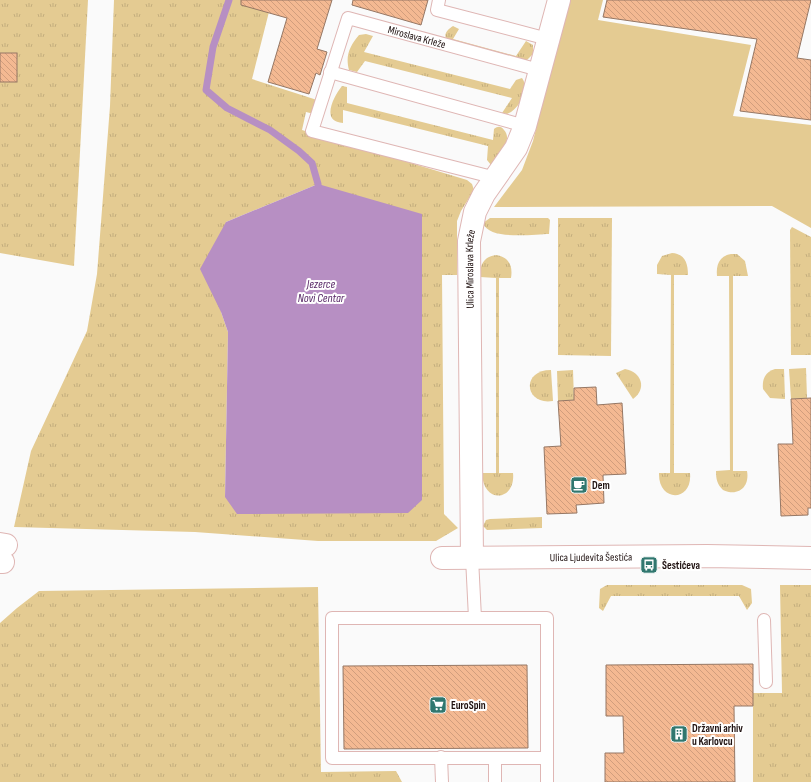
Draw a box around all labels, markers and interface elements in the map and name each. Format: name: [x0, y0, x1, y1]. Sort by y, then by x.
street label: Miroslava Krleže: [387, 23, 447, 51]
street label: Ulica Miroslava Krleže: [463, 228, 478, 309]
water label: Jezerce Novi Centar: [298, 277, 345, 306]
cafe icon: Dem: [569, 475, 589, 495]
place label: Dem: [592, 479, 610, 492]
street label: Ulica Ljudevita Šestića: [550, 550, 632, 564]
bus stop icon: Šestićeva: [639, 555, 659, 575]
place label: Šestićeva: [662, 558, 700, 572]
supermarket icon: EuroSpin: [428, 695, 448, 715]
place label: EuroSpin: [451, 699, 486, 712]
place label: Državni arhiv u Karlovcu: [692, 722, 743, 748]
building icon: Državni arhiv u Karlovcu: [669, 724, 689, 744]

